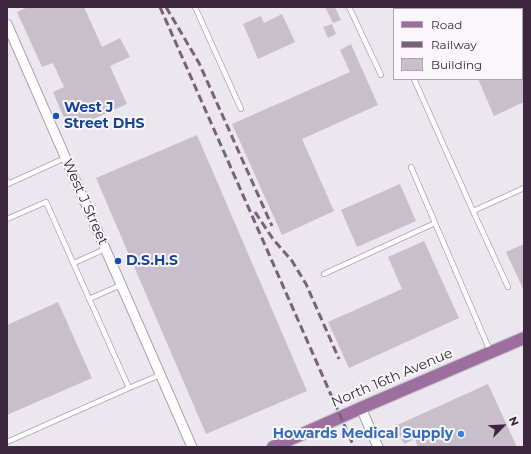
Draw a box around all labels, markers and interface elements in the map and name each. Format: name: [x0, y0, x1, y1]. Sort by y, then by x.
legend: [393, 8, 523, 80]
text: Road: [431, 17, 462, 32]
text: Railway: [431, 37, 477, 52]
text: Building: [431, 57, 482, 72]
place label: West J Street DHS: [64, 100, 144, 132]
marker: West J Street DHS: [51, 111, 61, 121]
street label: West J Street: [59, 156, 111, 248]
place label: D.S.H.S: [126, 253, 178, 269]
marker: D.S.H.S: [113, 256, 123, 266]
street label: North 16th Avenue: [329, 345, 455, 411]
north arrow: [483, 406, 523, 446]
text: N: [506, 414, 522, 428]
place label: Howards Medical Supply: [273, 426, 453, 442]
marker: Howards Medical Supply: [456, 429, 466, 439]

